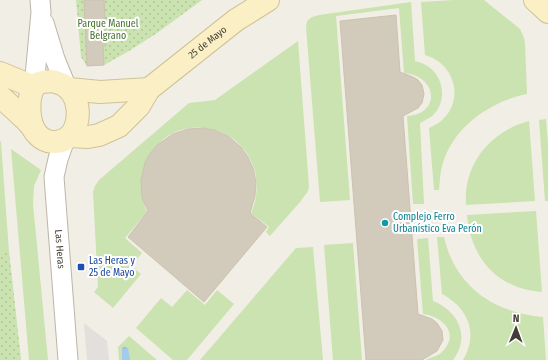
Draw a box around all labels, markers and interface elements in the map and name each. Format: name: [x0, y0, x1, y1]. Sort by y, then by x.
park label: Parque Manuel Belgrano: [78, 18, 139, 42]
street label: 25 de Mayo: [186, 24, 229, 61]
place label: Complejo Ferro Urbanístico Eva Perón: [393, 211, 482, 235]
marker: Complejo Ferro Urbanístico Eva Perón: [380, 218, 390, 228]
street label: Las Heras: [52, 229, 67, 269]
place label: Las Heras y 25 de Mayo: [89, 255, 135, 279]
marker: Las Heras y 25 de Mayo: [76, 262, 86, 272]
north arrow: [496, 308, 536, 348]
text: N: [513, 312, 520, 325]

